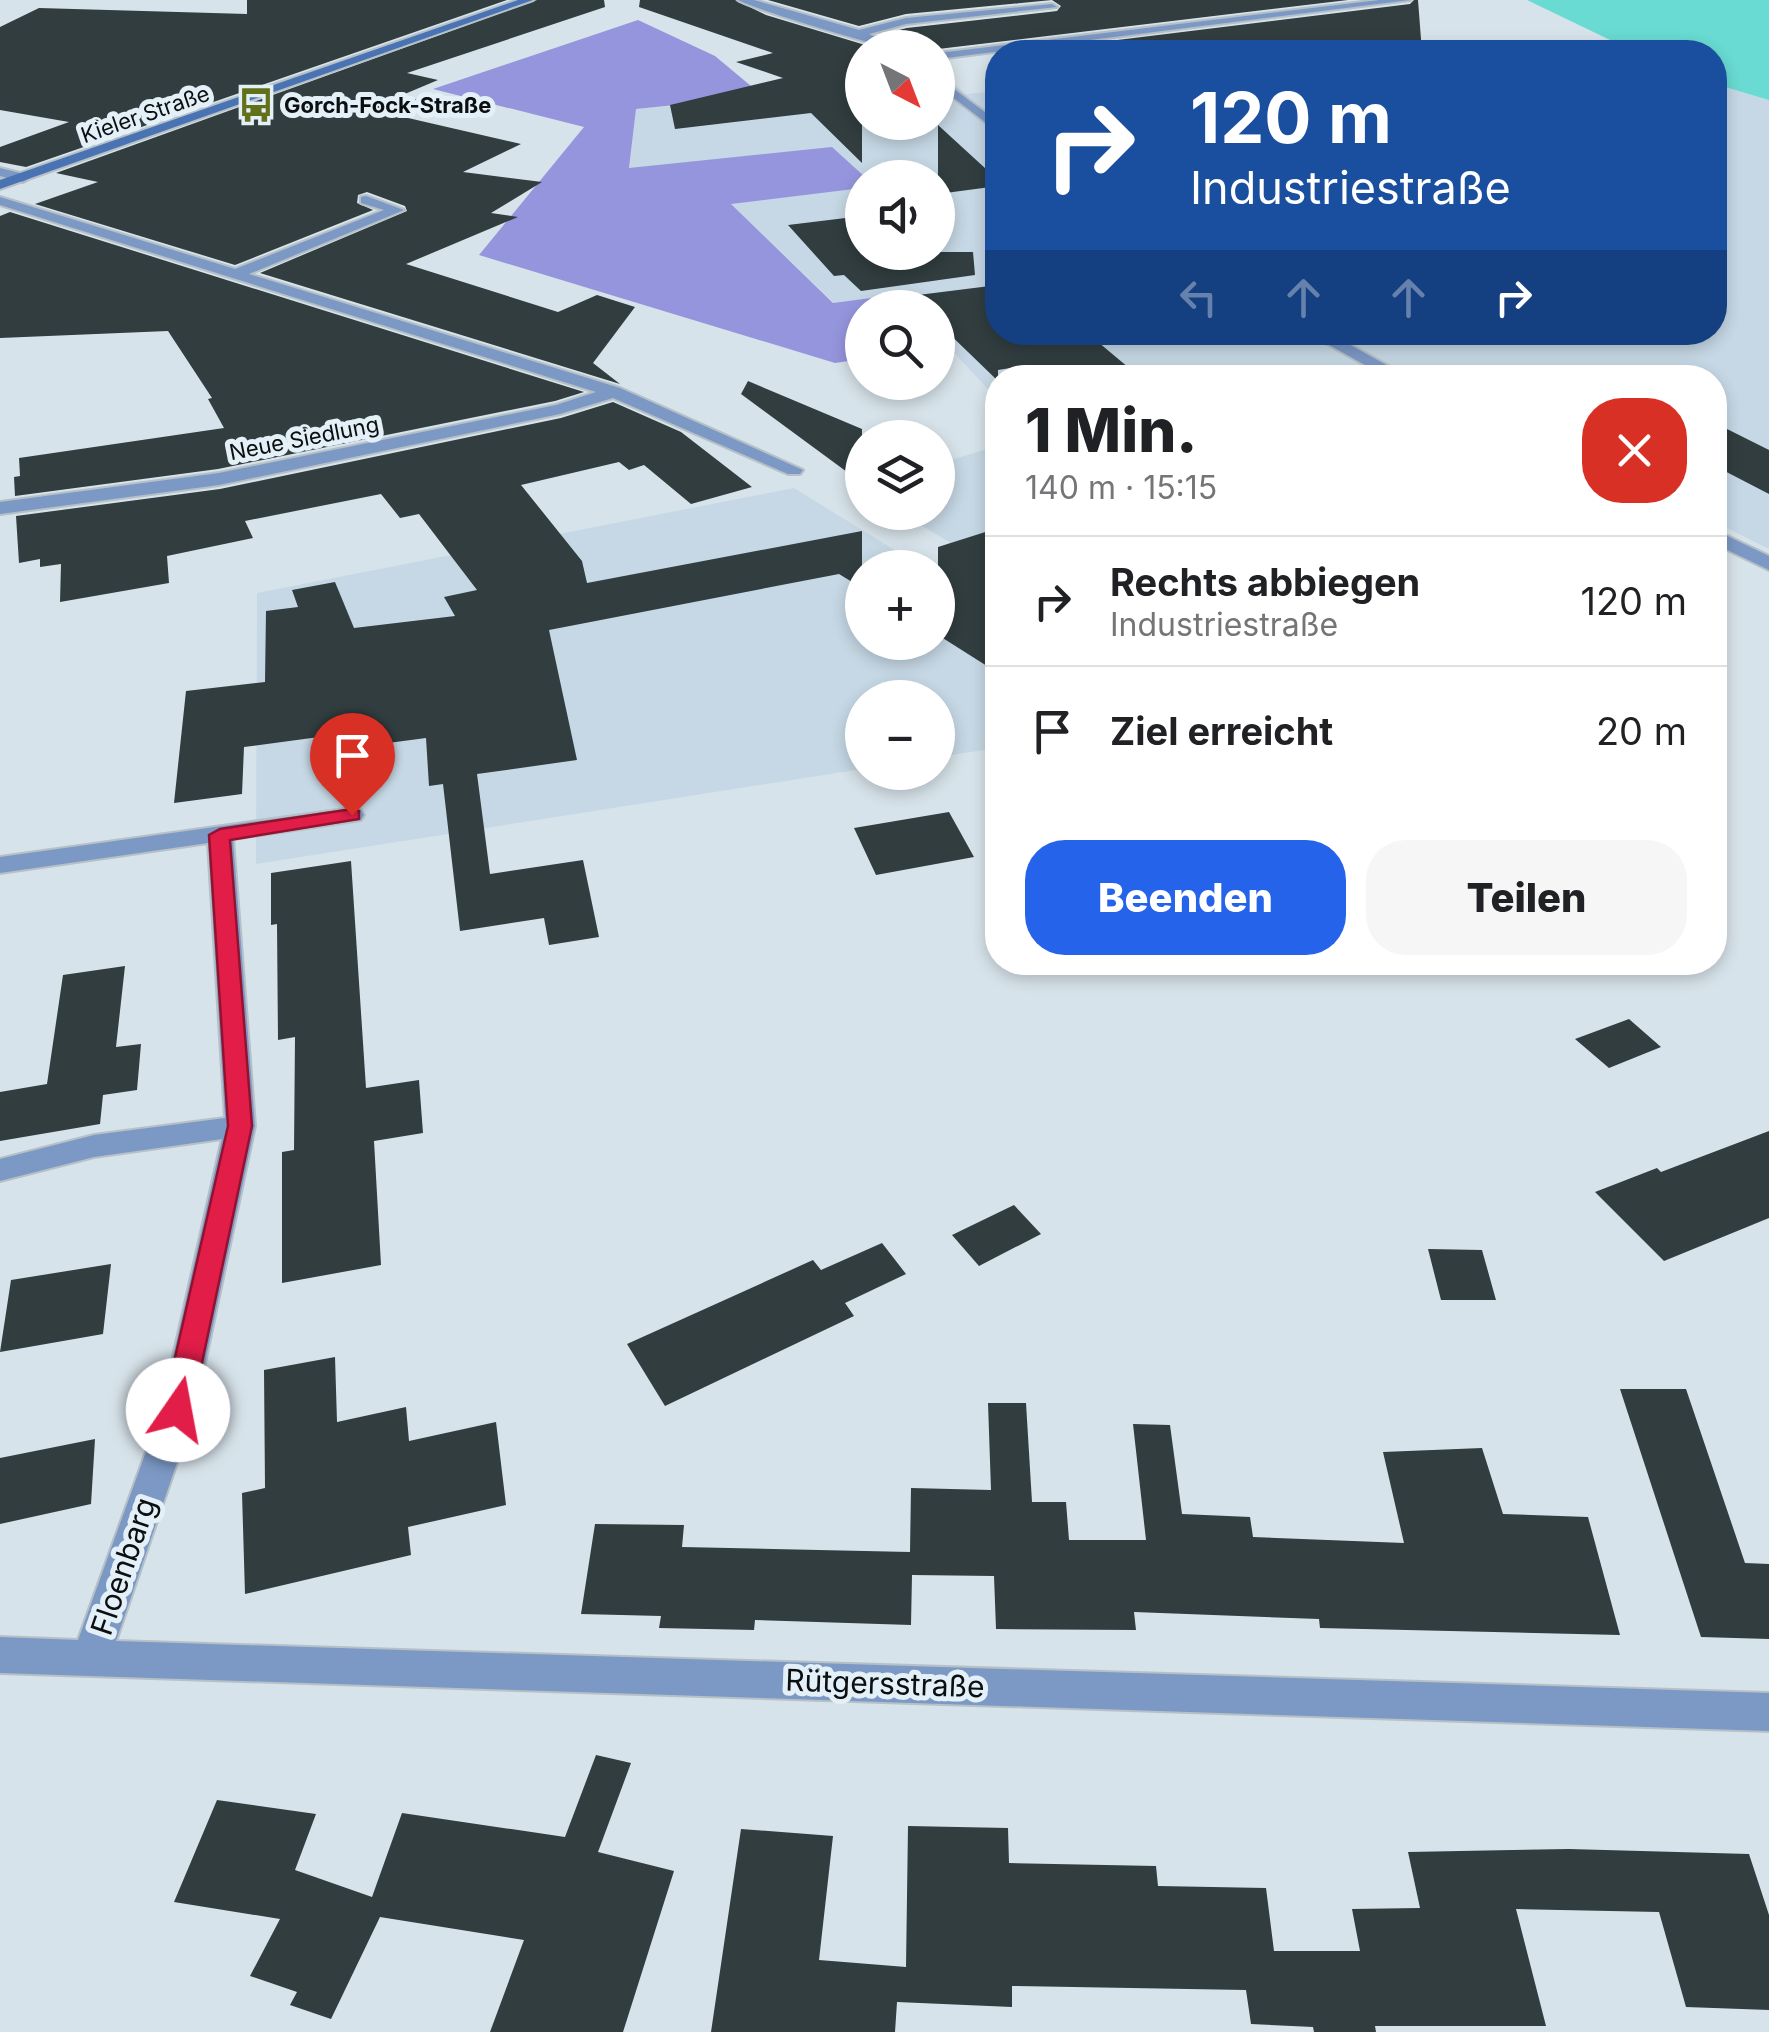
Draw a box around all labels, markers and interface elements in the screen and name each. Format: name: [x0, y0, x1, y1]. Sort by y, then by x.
north arrow: [845, 30, 955, 140]
map controls: [845, 30, 955, 790]
text: 120 m: [1190, 75, 1392, 160]
street label: Kieler Straße: [77, 80, 213, 148]
icon: right: [1025, 80, 1155, 210]
bus stop icon: Gorch-Fock-Straße: [237, 86, 275, 124]
place label: Gorch-Fock-Straße: [284, 92, 491, 118]
button: sound: [845, 160, 955, 270]
text: Industriestraße: [1190, 160, 1511, 215]
icon: left: [1171, 270, 1226, 325]
icon: ahead: [1276, 270, 1331, 325]
icon: ahead: [1381, 270, 1436, 325]
icon: right: [1486, 270, 1541, 325]
button: search: [845, 290, 955, 400]
text: 1 Min.: [1025, 394, 1197, 466]
button: close: [1582, 398, 1687, 503]
street label: Neue Siedlung: [227, 411, 381, 465]
button: layers: [845, 420, 955, 530]
text: 140 m · 15:15: [1025, 468, 1217, 507]
button: +: [845, 550, 955, 660]
text: Rechts abbiegen: [1110, 559, 1420, 605]
icon: right: [1025, 574, 1080, 629]
text: 120 m: [1580, 578, 1687, 624]
text: Industriestraße: [1110, 605, 1338, 644]
button: −: [845, 680, 955, 790]
icon: arrive: [1025, 704, 1080, 759]
text: Ziel erreicht: [1110, 708, 1333, 754]
text: 20 m: [1596, 708, 1687, 754]
pin: [310, 713, 395, 816]
icon: arrive: [325, 728, 380, 783]
button: Beenden: [1025, 840, 1346, 955]
button: Teilen: [1366, 840, 1687, 955]
position arrow: [126, 1358, 230, 1462]
street label: Floenbarg: [83, 1493, 163, 1639]
street label: Rütgersstraße: [785, 1662, 985, 1704]

